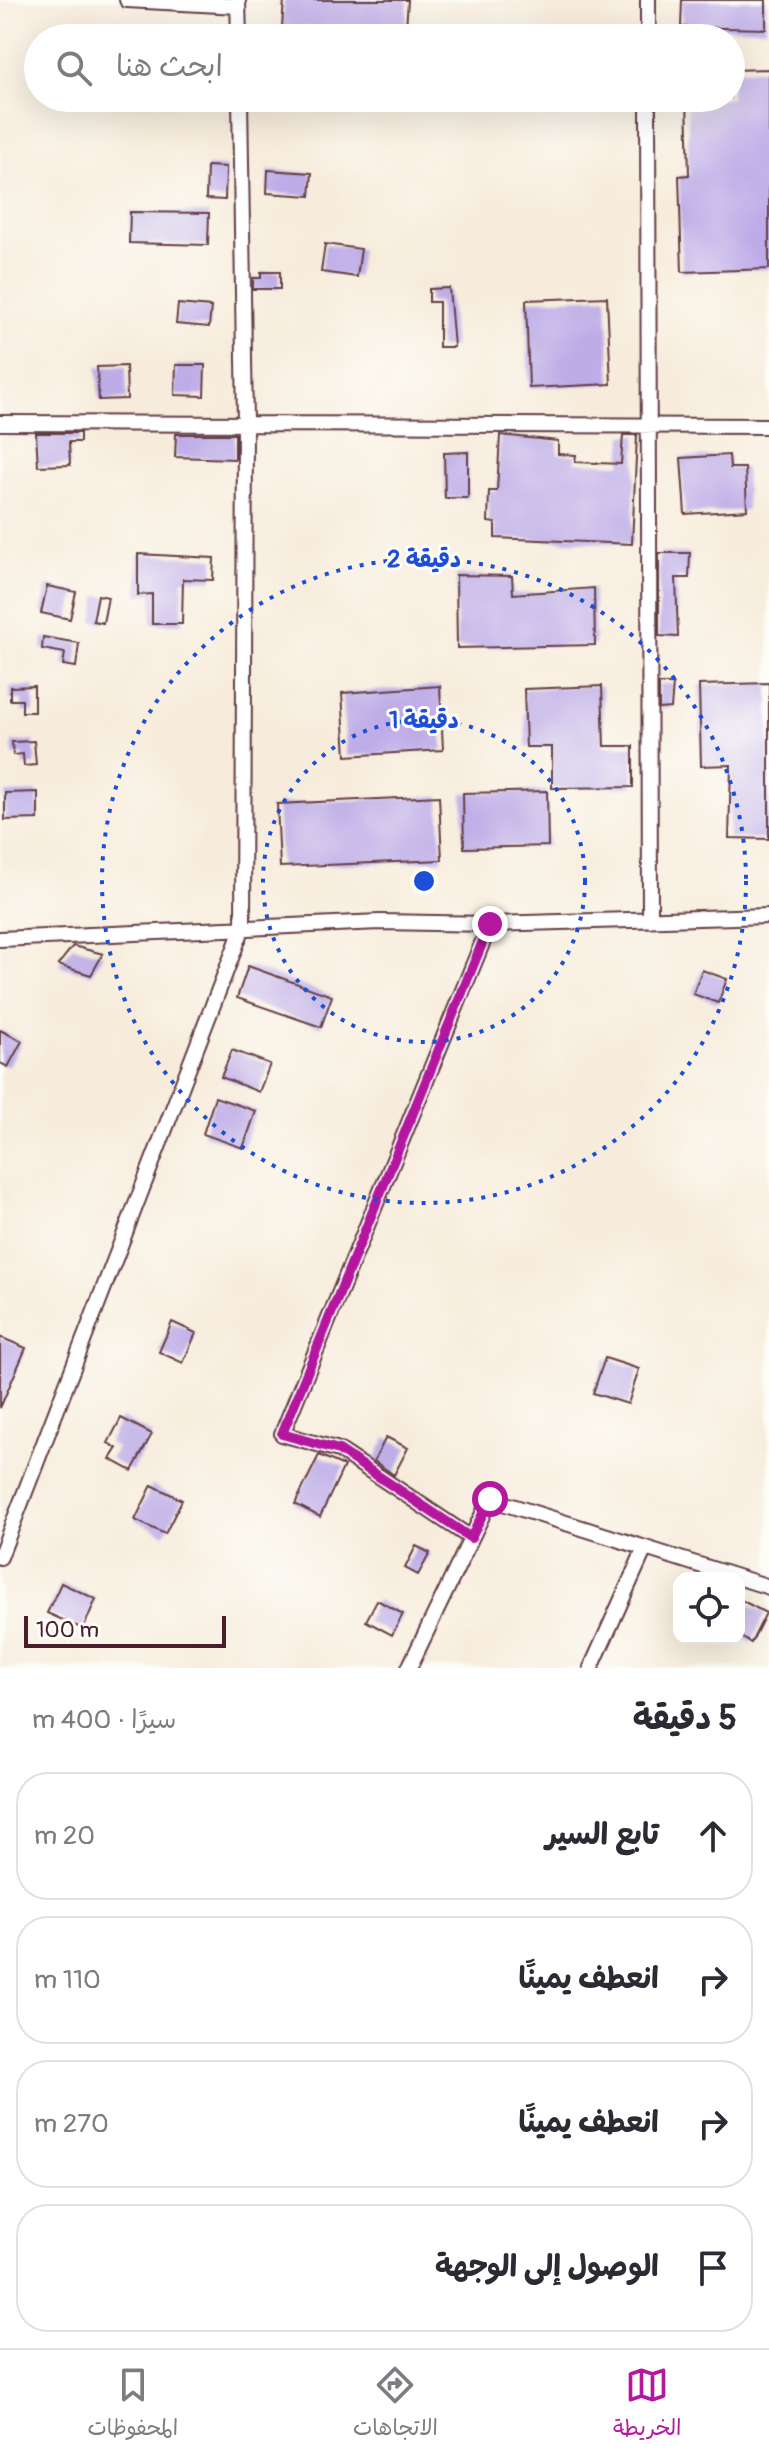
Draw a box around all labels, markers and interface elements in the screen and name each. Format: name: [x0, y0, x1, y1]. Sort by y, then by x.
search box: [24, 24, 745, 112]
icon: search: [52, 46, 96, 90]
text: ابحث هنا: [116, 48, 223, 85]
text: 2 دقيقة: [387, 545, 461, 574]
text: 1 دقيقة: [389, 706, 459, 735]
centre of rings: [410, 867, 438, 895]
route end: [472, 906, 508, 942]
route start: [472, 1481, 508, 1517]
map controls: [673, 1572, 745, 1644]
button: locate: [673, 1572, 745, 1644]
scale bar: [24, 1612, 226, 1648]
text: 100 m: [36, 1616, 99, 1644]
text: 5 دقيقة: [633, 1697, 737, 1740]
text: سيرًا · 400 m: [32, 1704, 176, 1736]
icon: ahead: [691, 1814, 735, 1858]
text: تابع السير: [546, 1816, 659, 1853]
text: 20 m: [34, 1820, 95, 1852]
icon: right: [691, 1958, 735, 2002]
text: انعطف يمينًا: [519, 1960, 659, 1997]
text: 110 m: [34, 1964, 101, 1996]
icon: right: [691, 2102, 735, 2146]
text: انعطف يمينًا: [519, 2104, 659, 2141]
text: 270 m: [34, 2108, 109, 2140]
icon: arrive: [691, 2246, 735, 2290]
text: الوصول إلى الوجهة: [435, 2248, 659, 2285]
tab: المحفوظات: [87, 2363, 178, 2447]
tab: الاتجاهات: [353, 2363, 438, 2447]
tab: الخريطة: [613, 2363, 682, 2447]

